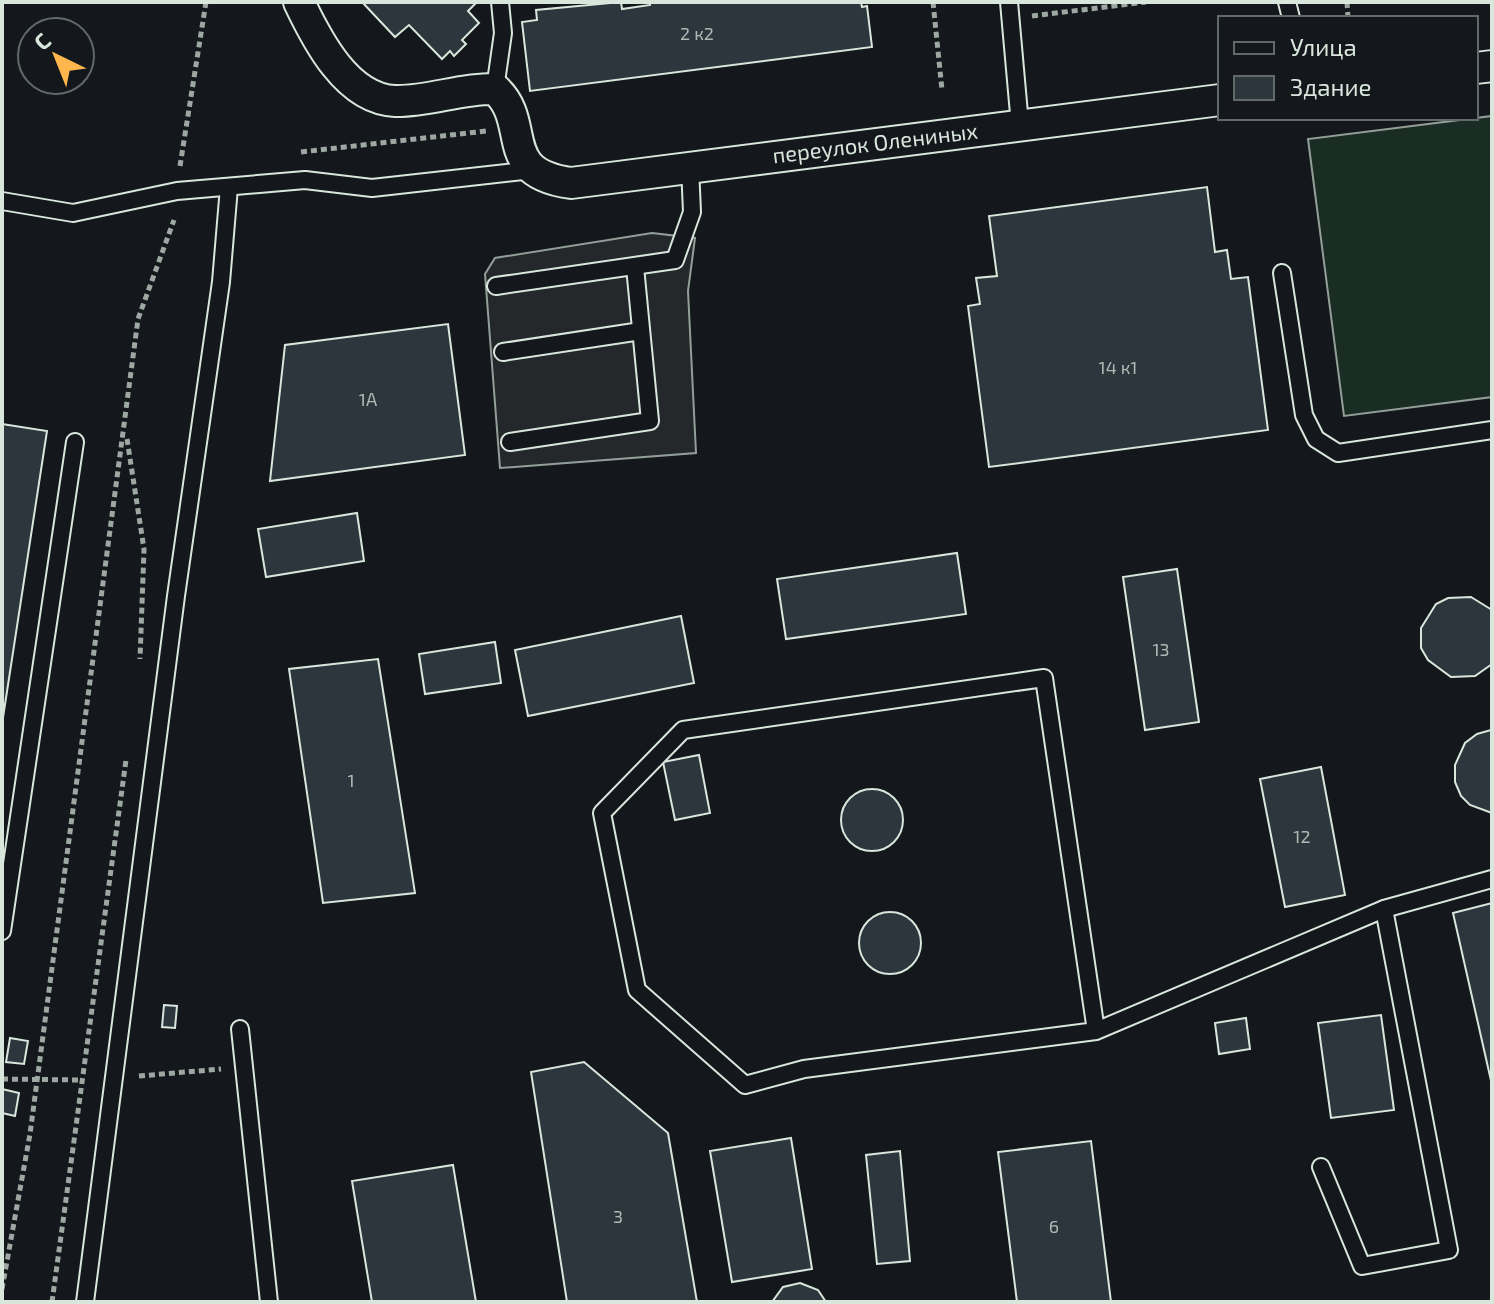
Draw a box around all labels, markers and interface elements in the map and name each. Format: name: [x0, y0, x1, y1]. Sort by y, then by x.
north arrow: [16, 16, 96, 96]
legend: [1218, 16, 1478, 120]
house number: 2 к2: [680, 22, 714, 44]
text: С: [28, 27, 55, 55]
text: Улица: [1290, 32, 1357, 61]
text: Здание: [1290, 72, 1372, 101]
street label: переулок Олениных: [771, 116, 979, 168]
house number: 14 к1: [1098, 356, 1138, 378]
house number: 1А: [359, 388, 378, 410]
house number: 13: [1152, 638, 1170, 660]
house number: 1: [347, 769, 355, 791]
house number: 12: [1293, 825, 1311, 847]
house number: 3: [613, 1205, 623, 1227]
house number: 6: [1049, 1215, 1059, 1237]

